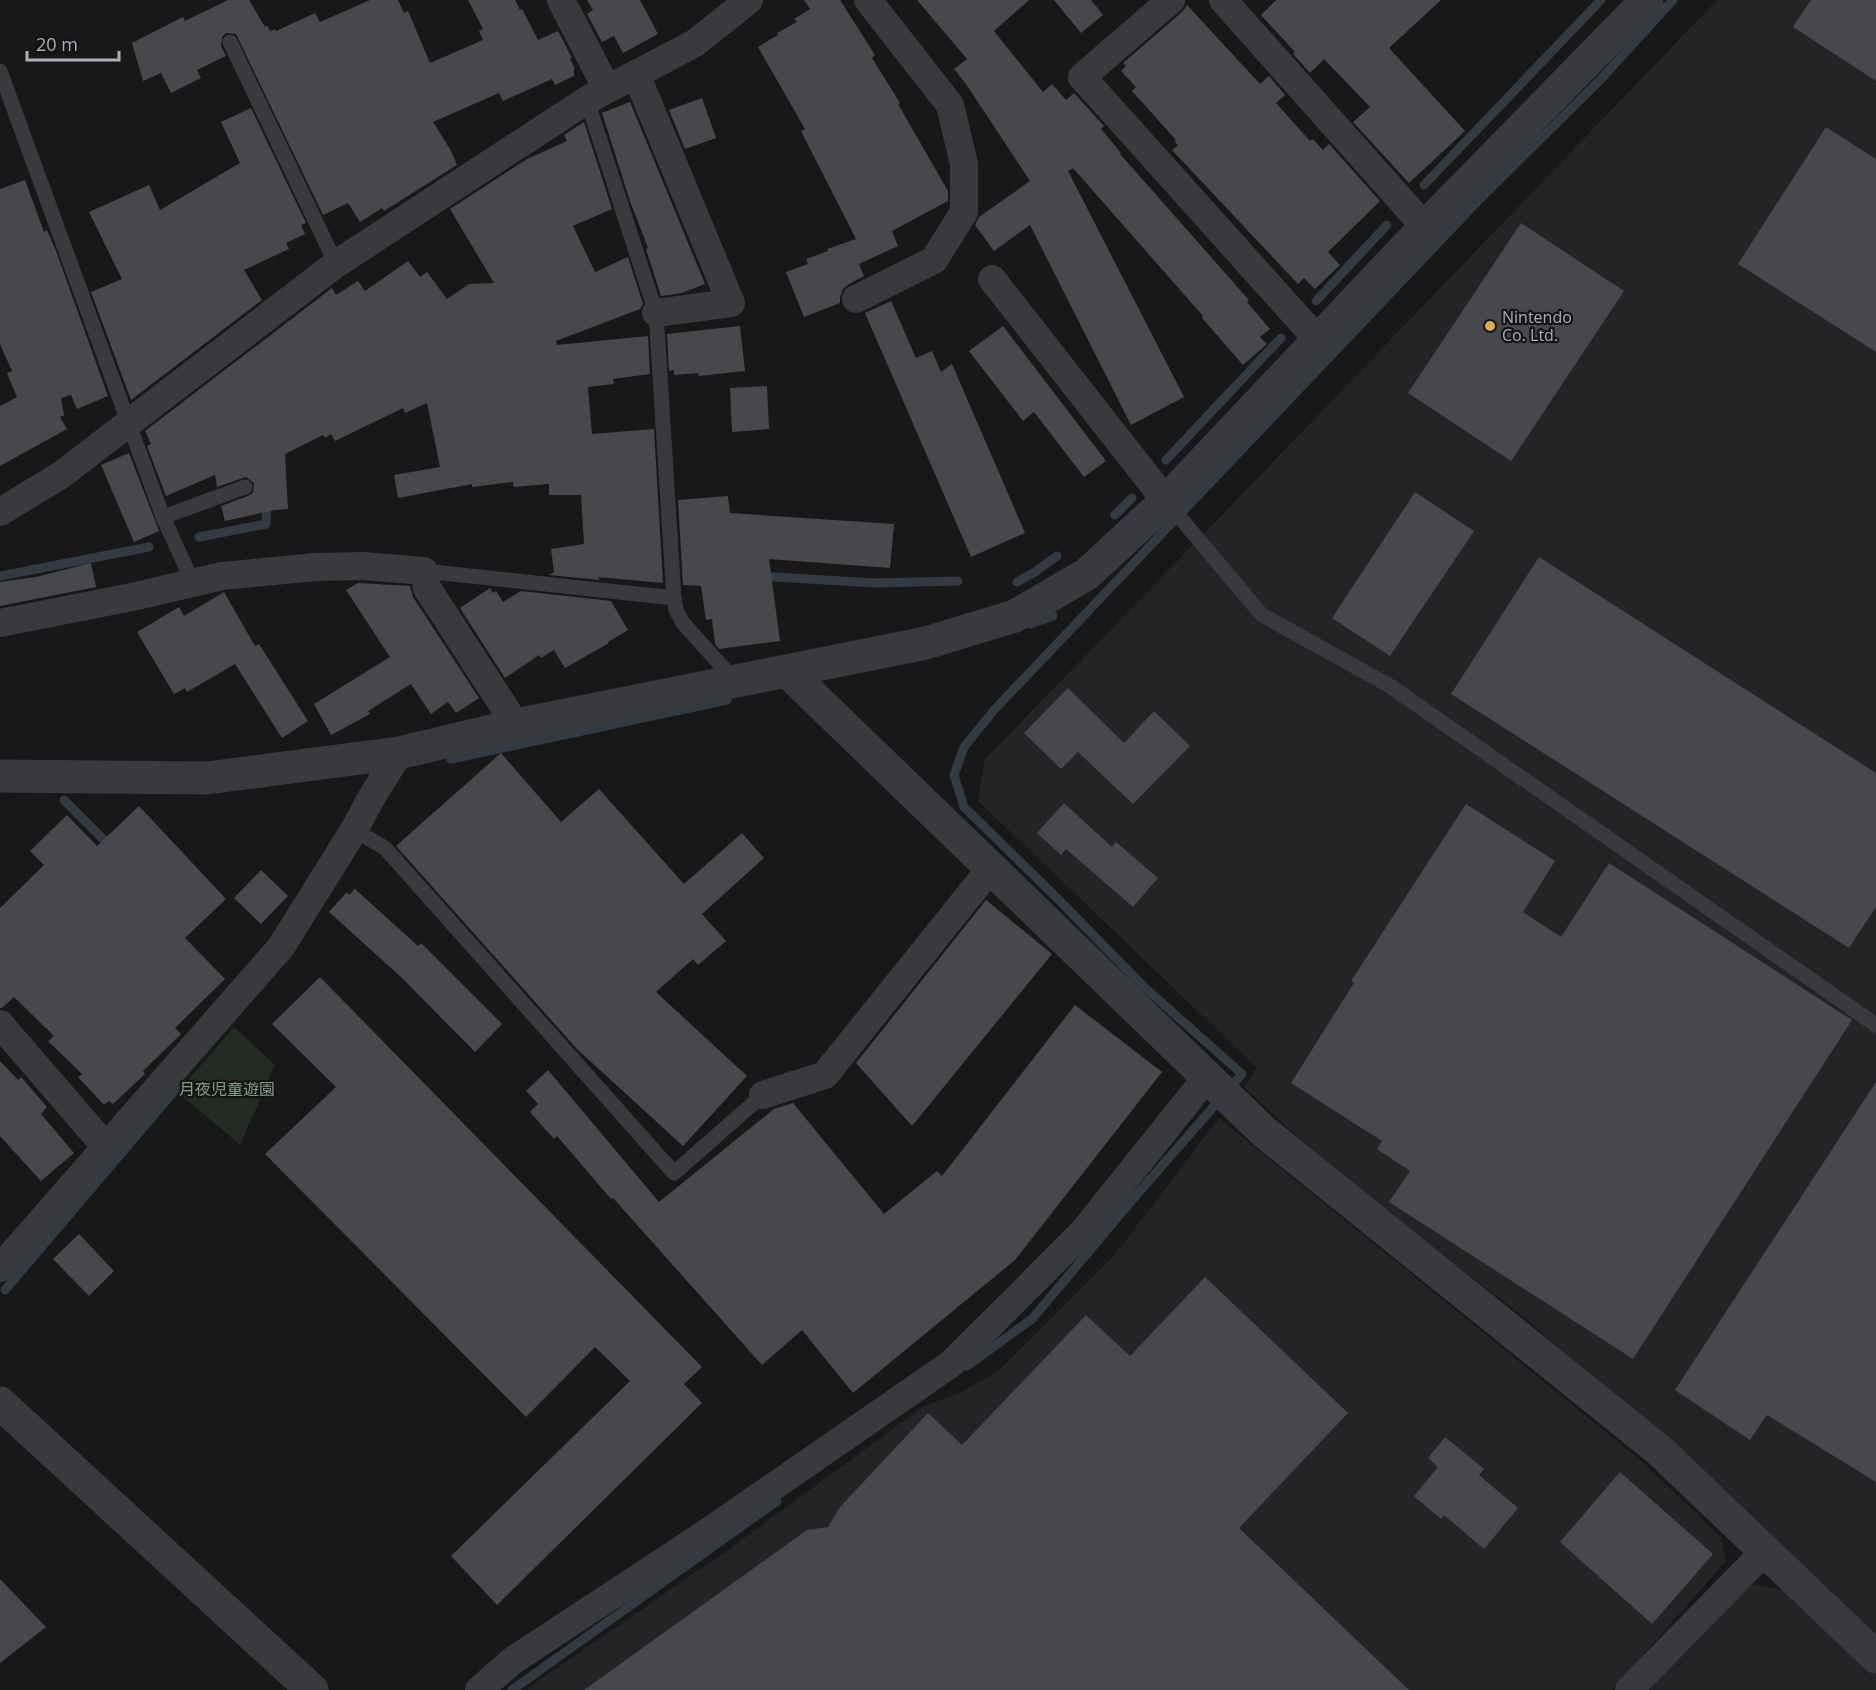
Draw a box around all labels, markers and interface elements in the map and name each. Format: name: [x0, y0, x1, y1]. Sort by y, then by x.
scale bar: [27, 24, 118, 62]
text: 20 m: [36, 32, 78, 56]
place label: Nintendo Co. Ltd.: [1502, 306, 1572, 346]
marker: Nintendo Co. Ltd.: [1483, 319, 1497, 333]
park label: 月夜児童遊園: [179, 1078, 275, 1100]

